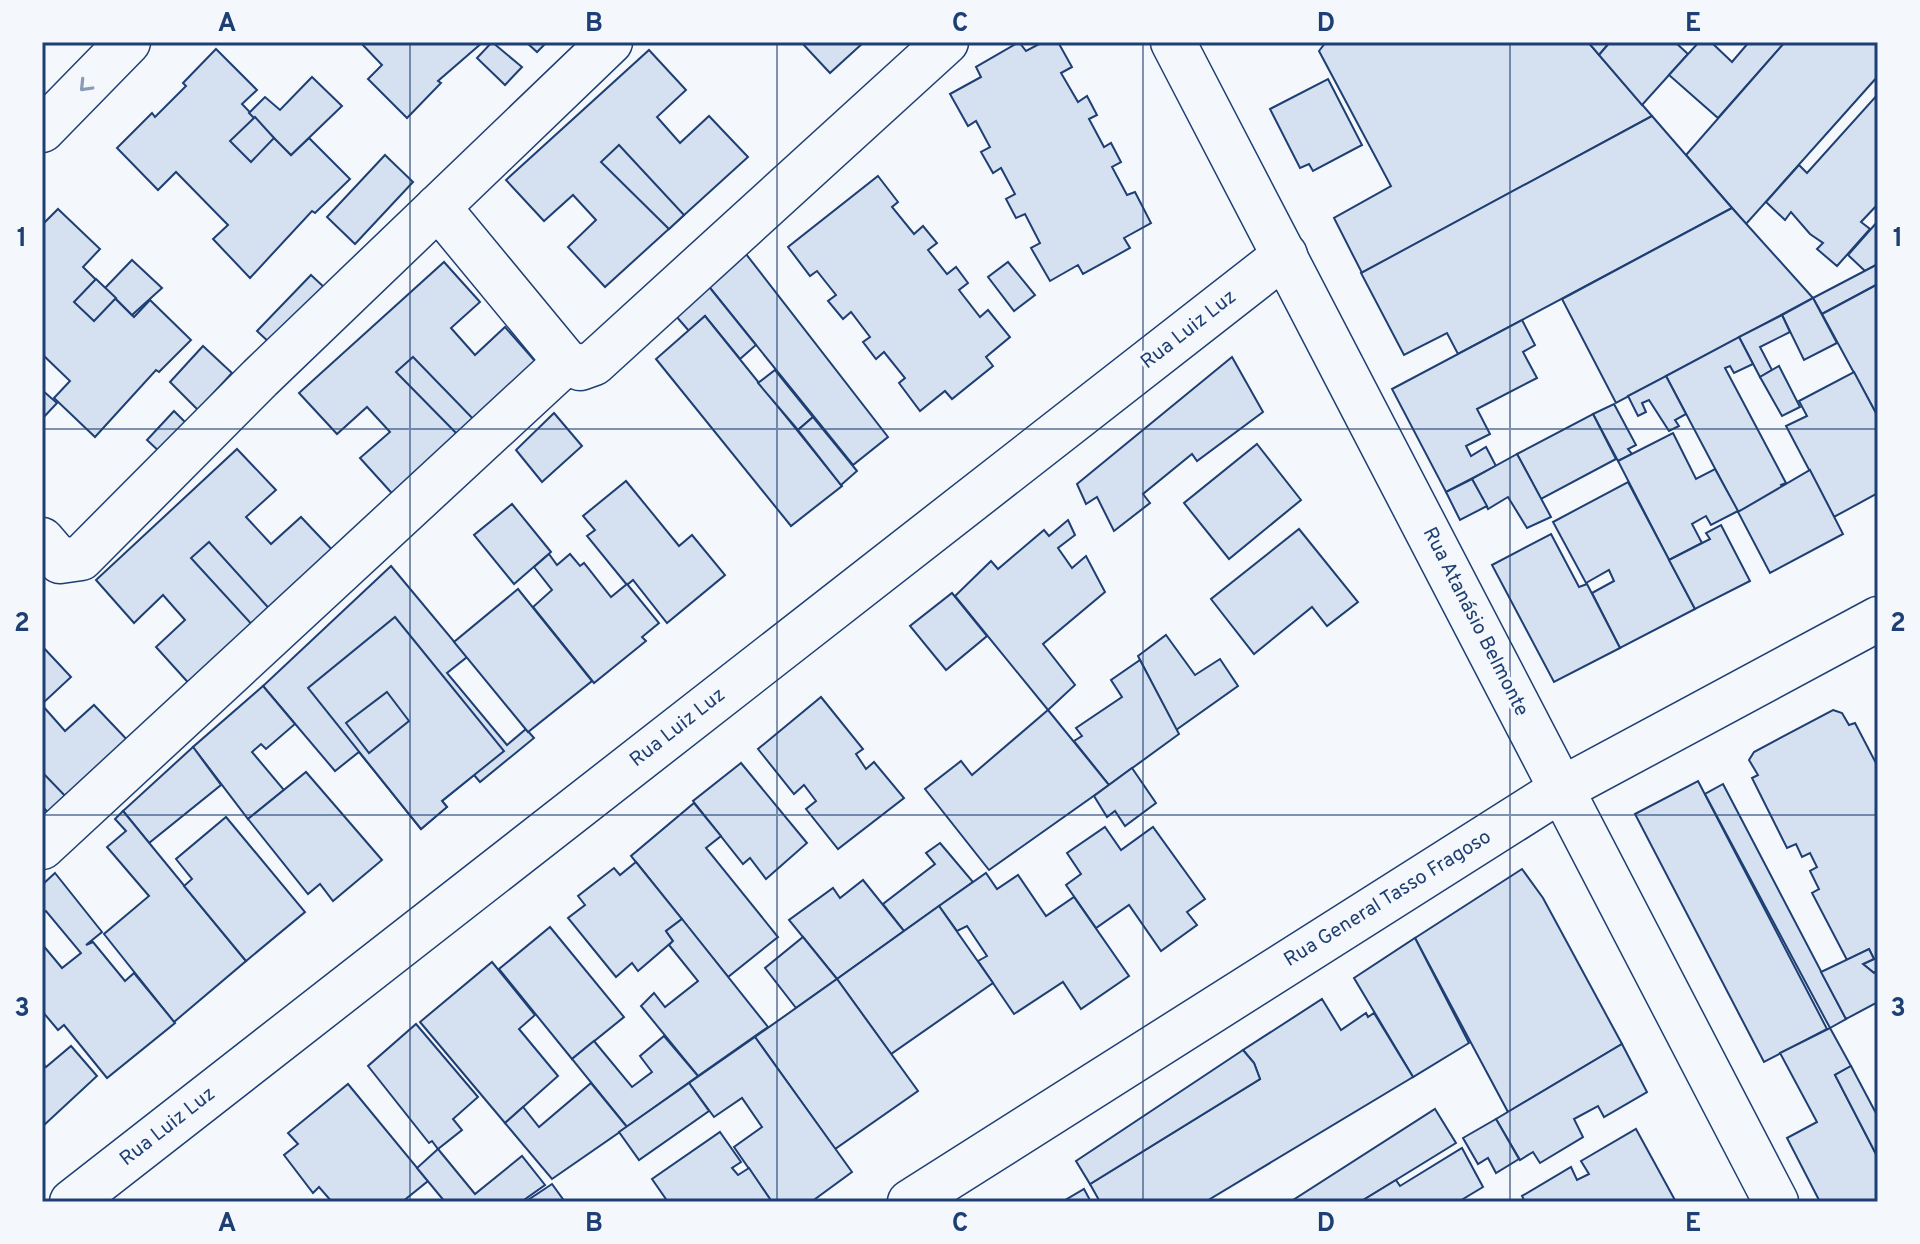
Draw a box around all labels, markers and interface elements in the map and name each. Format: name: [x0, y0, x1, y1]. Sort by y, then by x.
text: A: [218, 8, 236, 41]
text: B: [585, 8, 603, 41]
text: C: [952, 8, 968, 41]
text: D: [1317, 8, 1335, 41]
text: E: [1685, 8, 1701, 41]
one-way arrow: [80, 77, 94, 91]
text: 1: [17, 223, 27, 256]
text: 1: [1893, 223, 1903, 256]
street label: Rua Luiz Luz: [1136, 285, 1242, 375]
street label: Rua Atanásio Belmonte: [1416, 523, 1534, 721]
text: 2: [14, 608, 30, 641]
text: 2: [1890, 608, 1906, 641]
street label: Rua Luiz Luz: [625, 683, 731, 773]
street label: Rua General Tasso Fragoso: [1280, 824, 1496, 974]
text: 3: [14, 993, 30, 1026]
text: 3: [1890, 993, 1906, 1026]
street label: Rua Luiz Luz: [115, 1082, 221, 1172]
text: A: [218, 1208, 236, 1241]
text: B: [585, 1208, 603, 1241]
text: C: [952, 1208, 968, 1241]
text: D: [1317, 1208, 1335, 1241]
text: E: [1685, 1208, 1701, 1241]

